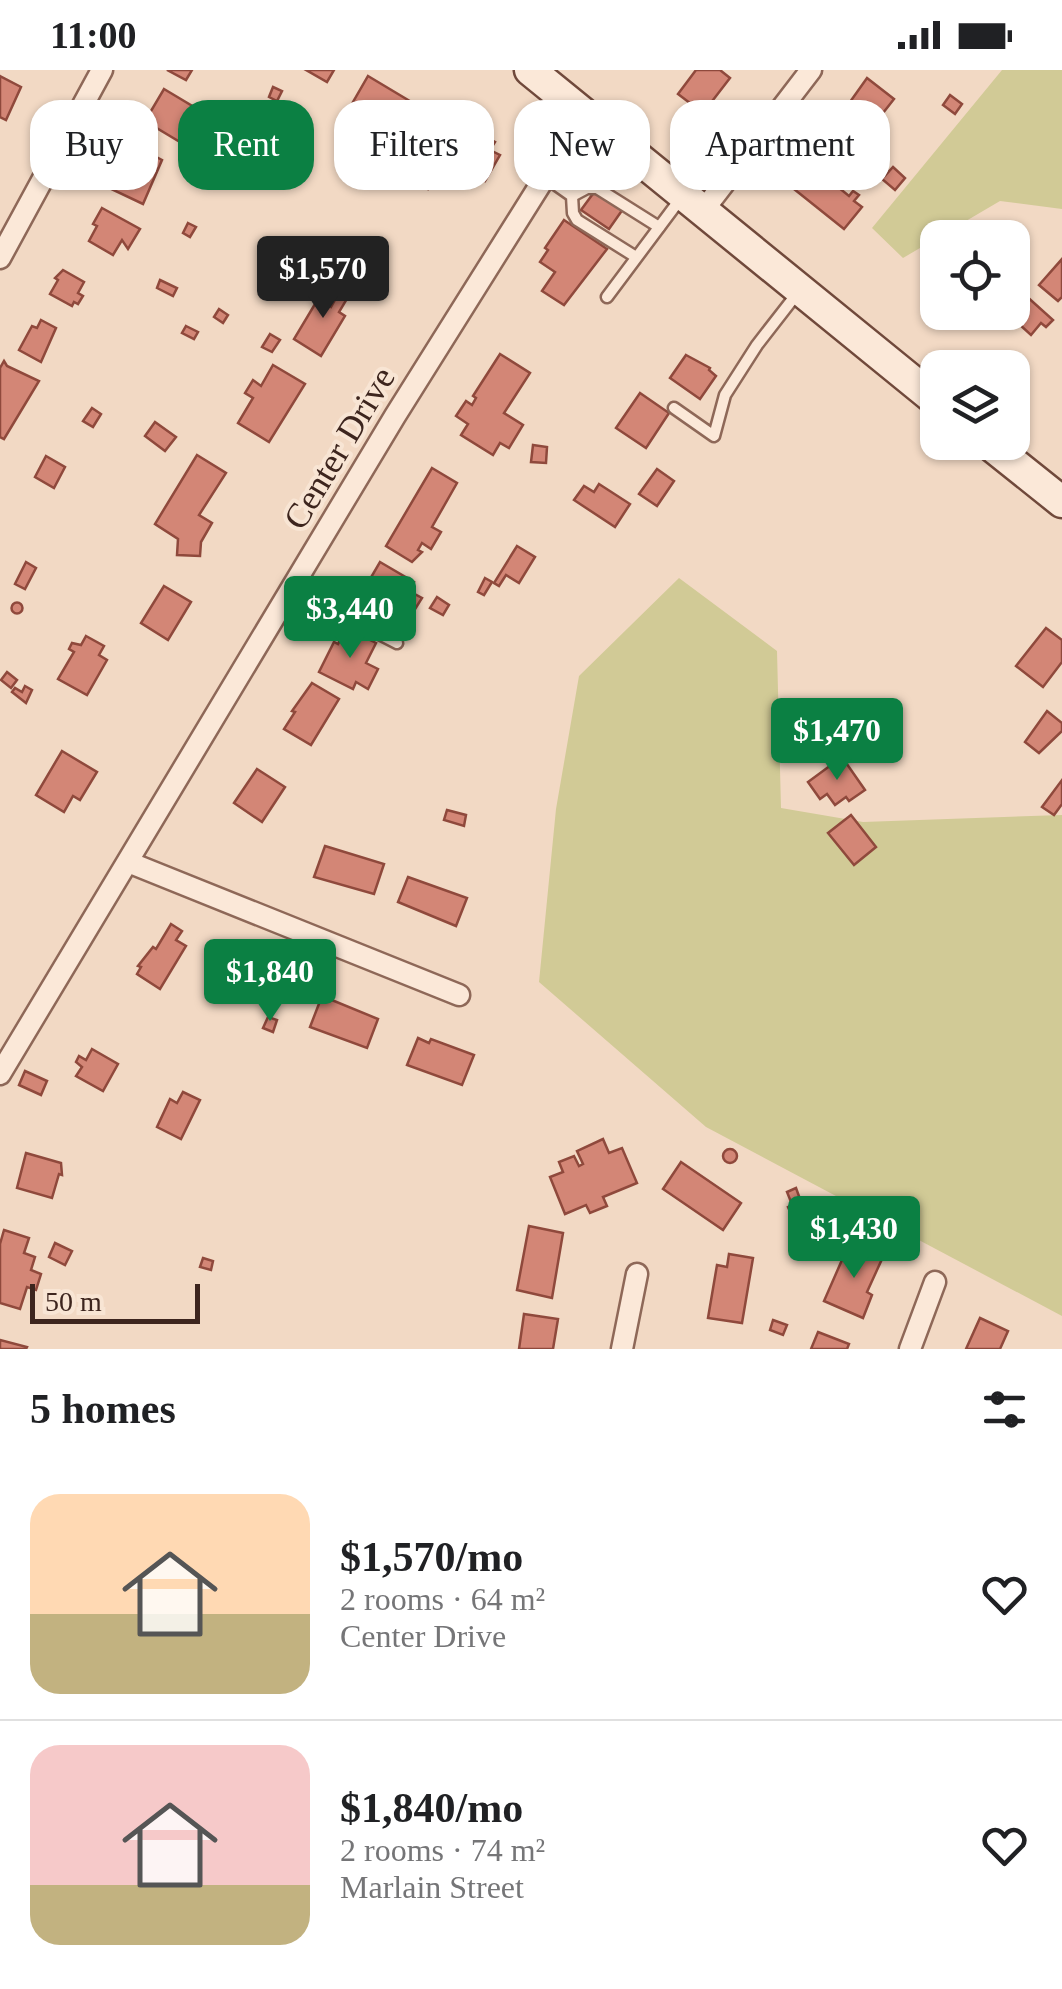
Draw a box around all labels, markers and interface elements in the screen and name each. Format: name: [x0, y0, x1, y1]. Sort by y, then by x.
text: 11:00: [50, 14, 137, 56]
chip: Buy: [30, 100, 158, 190]
chip: Rent: [178, 100, 314, 190]
chip: Filters: [334, 100, 494, 190]
chip: New: [514, 100, 650, 190]
chip: Apartment: [670, 100, 890, 190]
map controls: [920, 220, 1030, 460]
button: locate: [920, 220, 1030, 330]
pin: $1,570: [242, 236, 404, 321]
text: $1,570: [279, 250, 367, 286]
button: layers: [920, 350, 1030, 460]
street label: Center Drive: [276, 360, 403, 536]
pin: $3,440: [269, 576, 431, 661]
text: $3,440: [306, 590, 394, 626]
pin: $1,470: [756, 698, 918, 783]
text: $1,470: [793, 712, 881, 748]
pin: $1,840: [189, 939, 351, 1024]
text: $1,840: [226, 953, 314, 989]
pin: $1,430: [773, 1196, 935, 1281]
text: $1,430: [810, 1210, 898, 1246]
scale bar: [30, 1279, 200, 1324]
text: 50 m: [45, 1286, 102, 1317]
icon: filters: [977, 1382, 1032, 1437]
text: 5 homes: [30, 1386, 176, 1432]
icon: home: [110, 1534, 230, 1654]
text: $1,570/mo: [340, 1534, 523, 1580]
icon: heart: [977, 1567, 1032, 1622]
text: 2 rooms · 64 m²: [340, 1581, 545, 1617]
text: Center Drive: [340, 1618, 506, 1654]
icon: home: [110, 1785, 230, 1905]
text: $1,840/mo: [340, 1785, 523, 1831]
icon: heart: [977, 1818, 1032, 1873]
text: 2 rooms · 74 m²: [340, 1832, 545, 1868]
text: Marlain Street: [340, 1869, 524, 1905]

